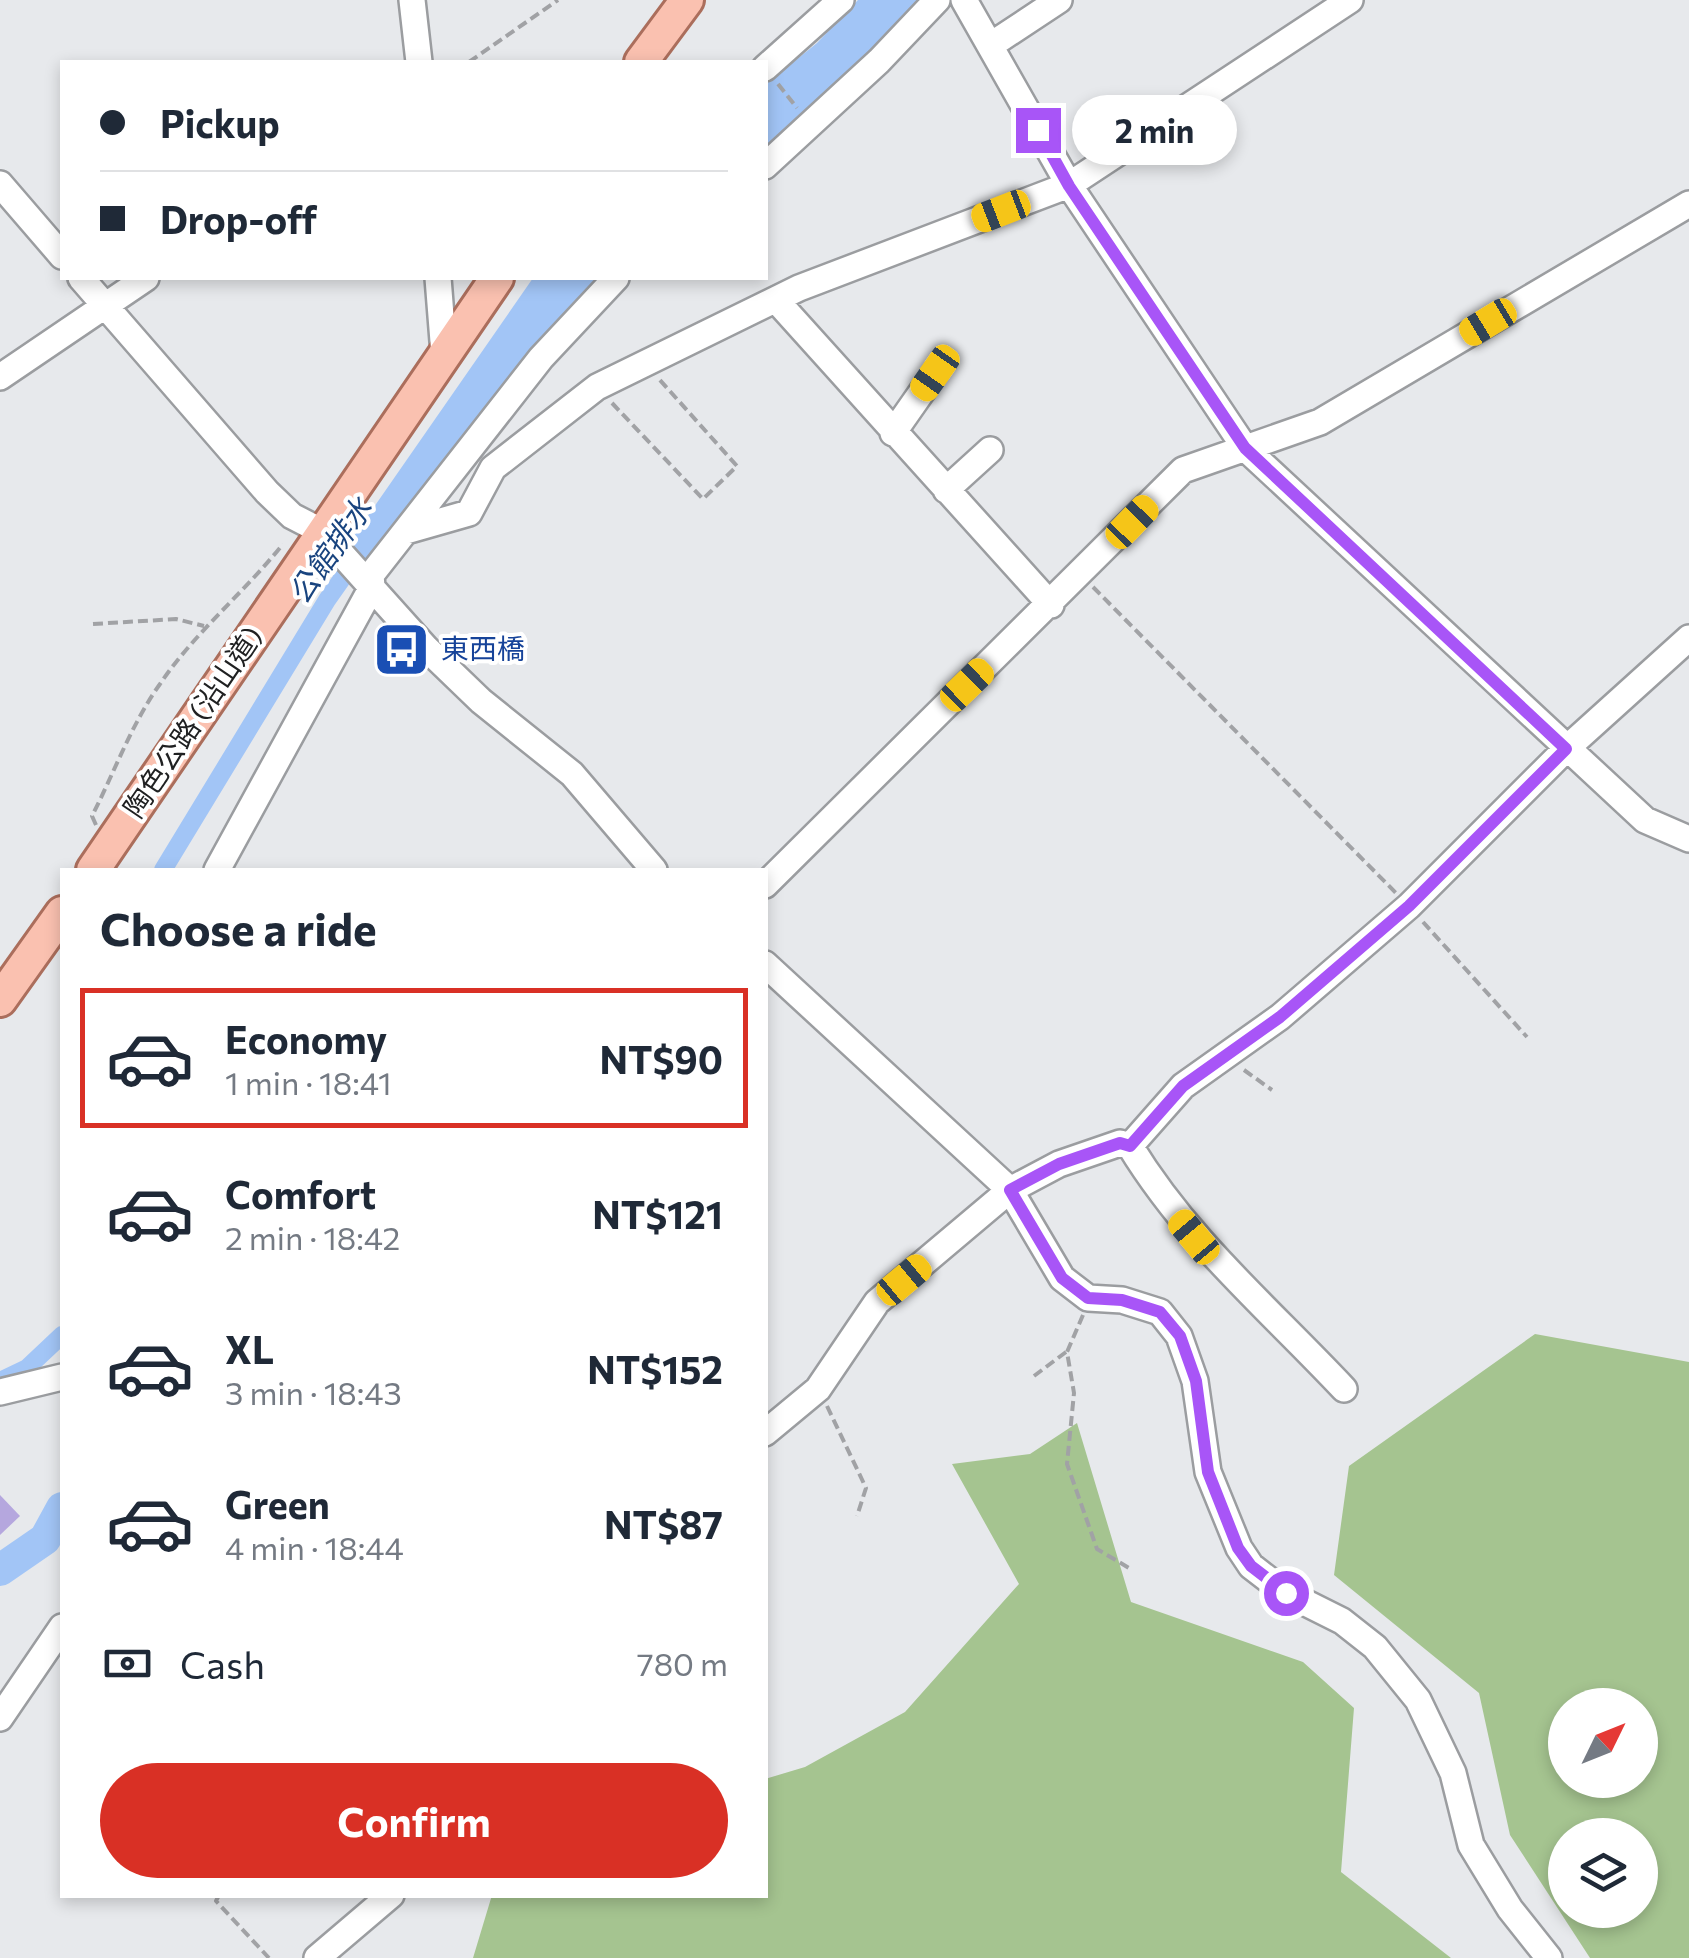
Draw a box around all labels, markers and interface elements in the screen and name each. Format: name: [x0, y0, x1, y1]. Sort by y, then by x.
callout: 2 min: [1073, 95, 1238, 165]
text: Pickup: [160, 99, 280, 146]
route end: [1016, 108, 1061, 153]
text: 2 min: [1115, 110, 1194, 150]
car: [968, 186, 1034, 236]
text: Drop-off: [160, 195, 317, 242]
car: [1455, 294, 1521, 350]
car: [906, 340, 964, 406]
water label: 公館排水: [279, 488, 380, 609]
car: [1100, 490, 1164, 554]
bus stop icon: 東西橋: [372, 619, 432, 679]
street label: 陶色公路 (沿山道): [116, 620, 269, 823]
place label: 東西橋: [441, 631, 525, 665]
car: [935, 653, 999, 717]
text: Choose a ride: [100, 900, 377, 955]
icon: car: [105, 1013, 195, 1103]
text: Economy: [225, 1015, 387, 1062]
text: NT$90: [599, 1035, 723, 1082]
text: 1 min · 18:41: [225, 1062, 392, 1102]
icon: car: [105, 1168, 195, 1258]
text: Comfort: [225, 1170, 376, 1217]
text: NT$121: [592, 1190, 723, 1237]
car: [1163, 1204, 1225, 1270]
text: 2 min · 18:42: [225, 1217, 400, 1257]
car: [871, 1249, 937, 1311]
icon: car: [105, 1323, 195, 1413]
text: XL: [225, 1325, 274, 1372]
text: NT$152: [587, 1345, 723, 1392]
text: 3 min · 18:43: [225, 1372, 402, 1412]
icon: car: [105, 1478, 195, 1568]
text: Green: [225, 1480, 330, 1527]
text: NT$87: [604, 1500, 723, 1547]
text: 4 min · 18:44: [225, 1527, 404, 1567]
route start: [1264, 1571, 1309, 1616]
icon: cash: [100, 1636, 155, 1691]
text: Cash: [180, 1640, 265, 1687]
text: 780 m: [637, 1643, 728, 1683]
north arrow: [1548, 1688, 1658, 1798]
map controls: [1548, 1688, 1658, 1928]
button: Confirm: [100, 1763, 728, 1878]
button: layers: [1548, 1818, 1658, 1928]

